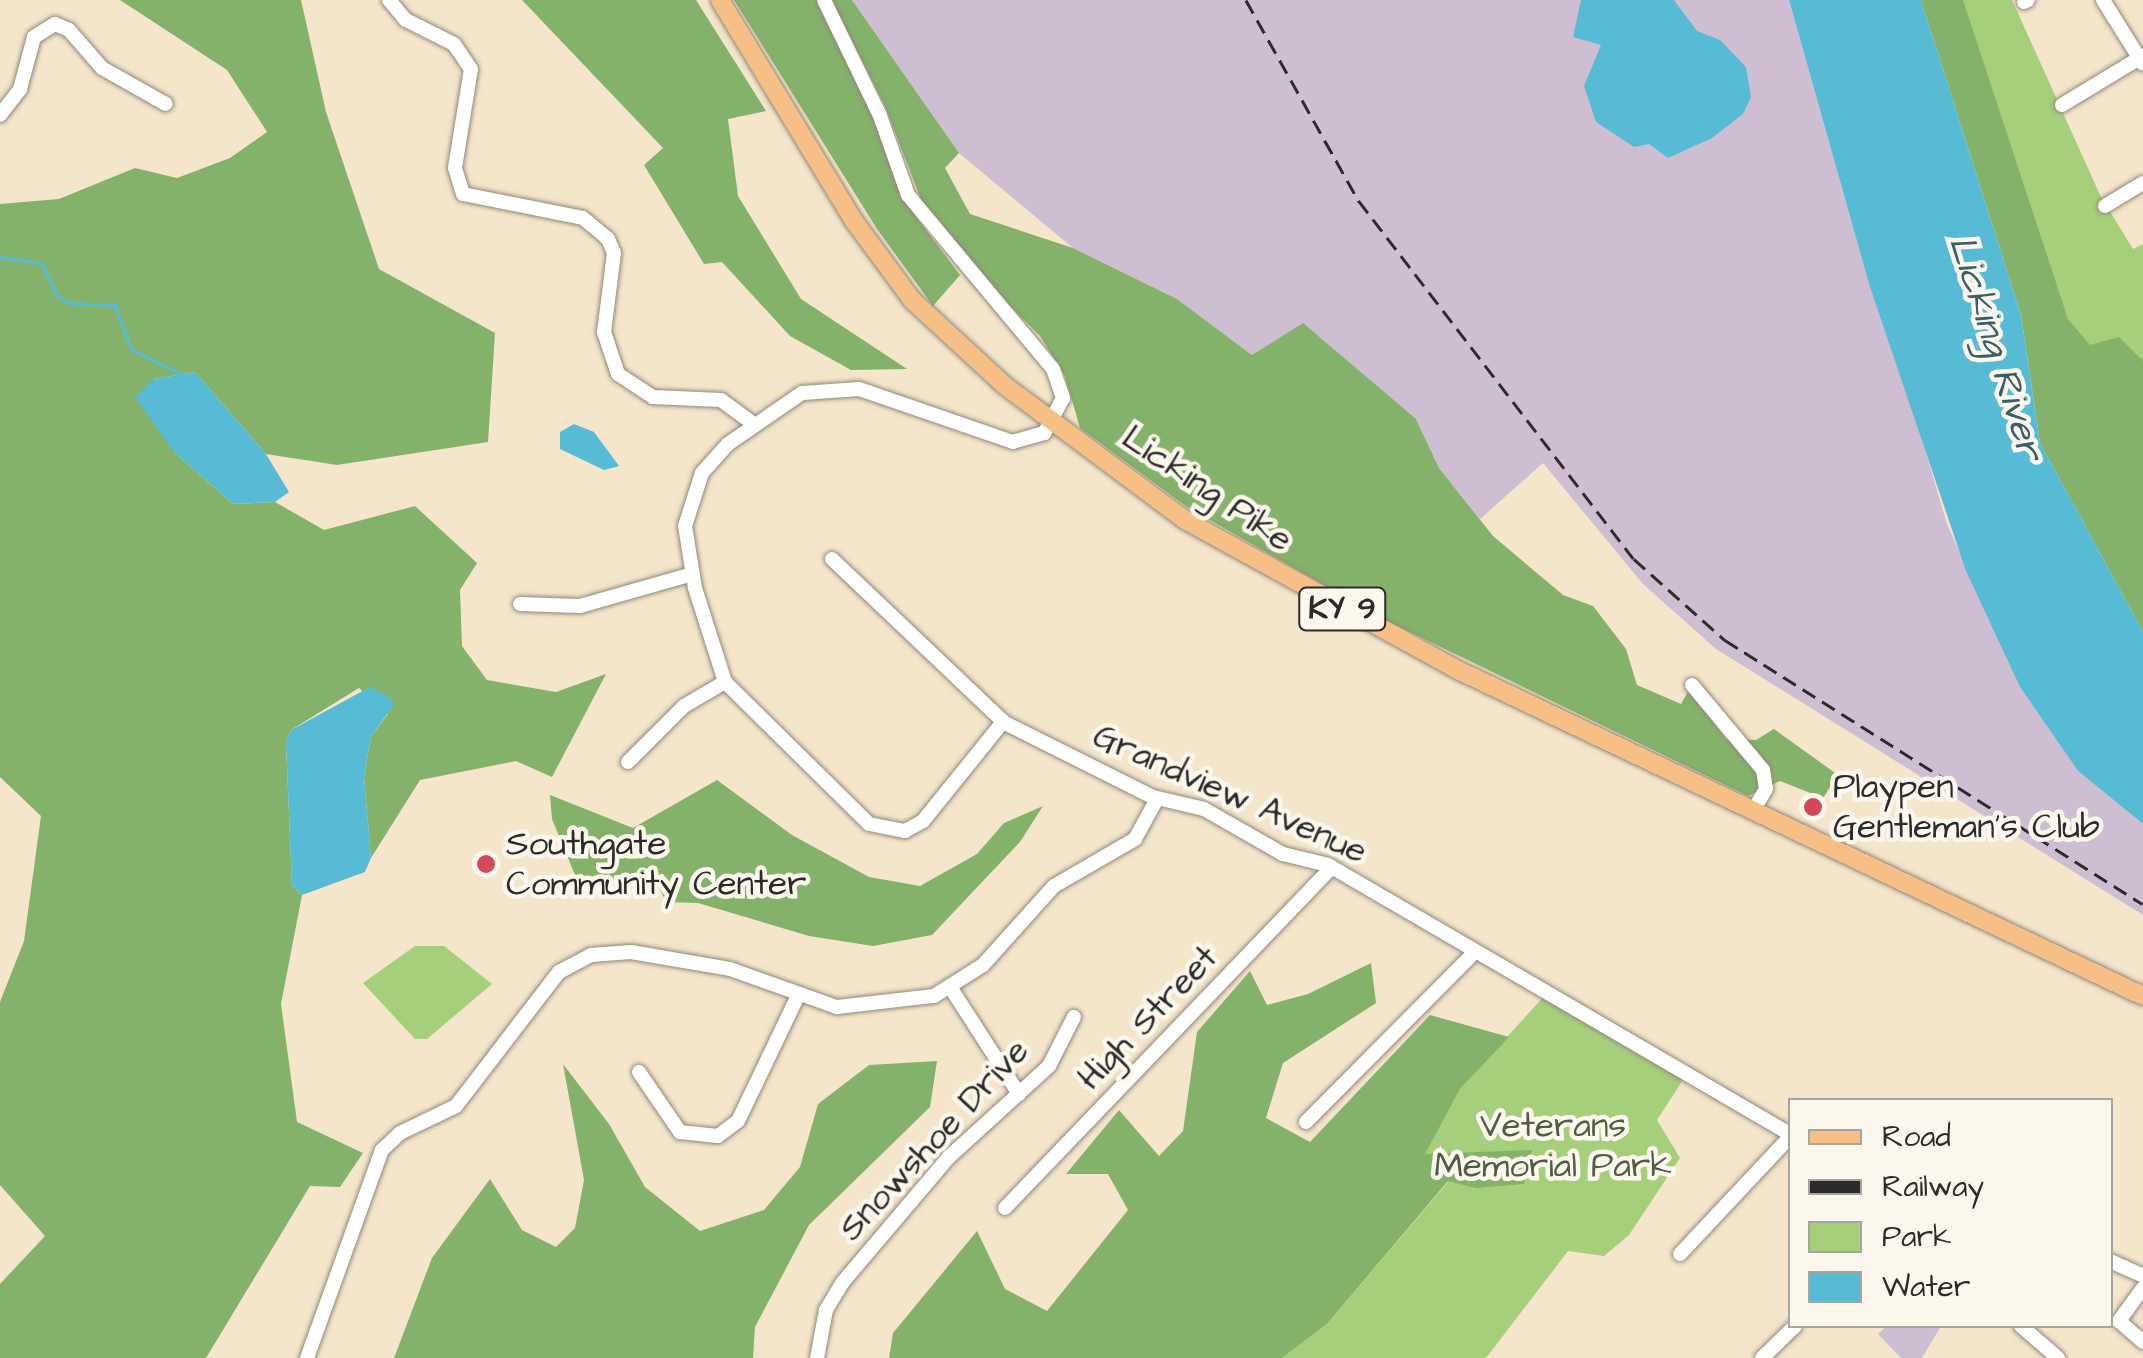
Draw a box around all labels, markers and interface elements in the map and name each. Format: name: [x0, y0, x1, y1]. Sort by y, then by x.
water label: Licking River: [1937, 230, 2053, 466]
street label: Licking Pike: [1114, 417, 1300, 561]
road number: KY 9: [1297, 582, 1387, 636]
street label: Grandview Avenue: [1087, 715, 1373, 873]
place label: Playpen Gentleman's Club: [1833, 766, 2100, 848]
marker: Playpen Gentleman's Club: [1802, 796, 1824, 818]
place label: Southgate Community Center: [506, 823, 807, 905]
marker: Southgate Community Center: [475, 853, 497, 875]
street label: High Street: [1069, 937, 1227, 1099]
street label: Snowshoe Drive: [830, 1031, 1038, 1249]
legend: [1788, 1098, 2113, 1328]
park label: Veterans Memorial Park: [1434, 1105, 1672, 1187]
text: Road: [1882, 1116, 1951, 1158]
text: Railway: [1882, 1166, 1984, 1208]
text: Park: [1882, 1216, 1951, 1258]
text: Water: [1882, 1266, 1970, 1308]

